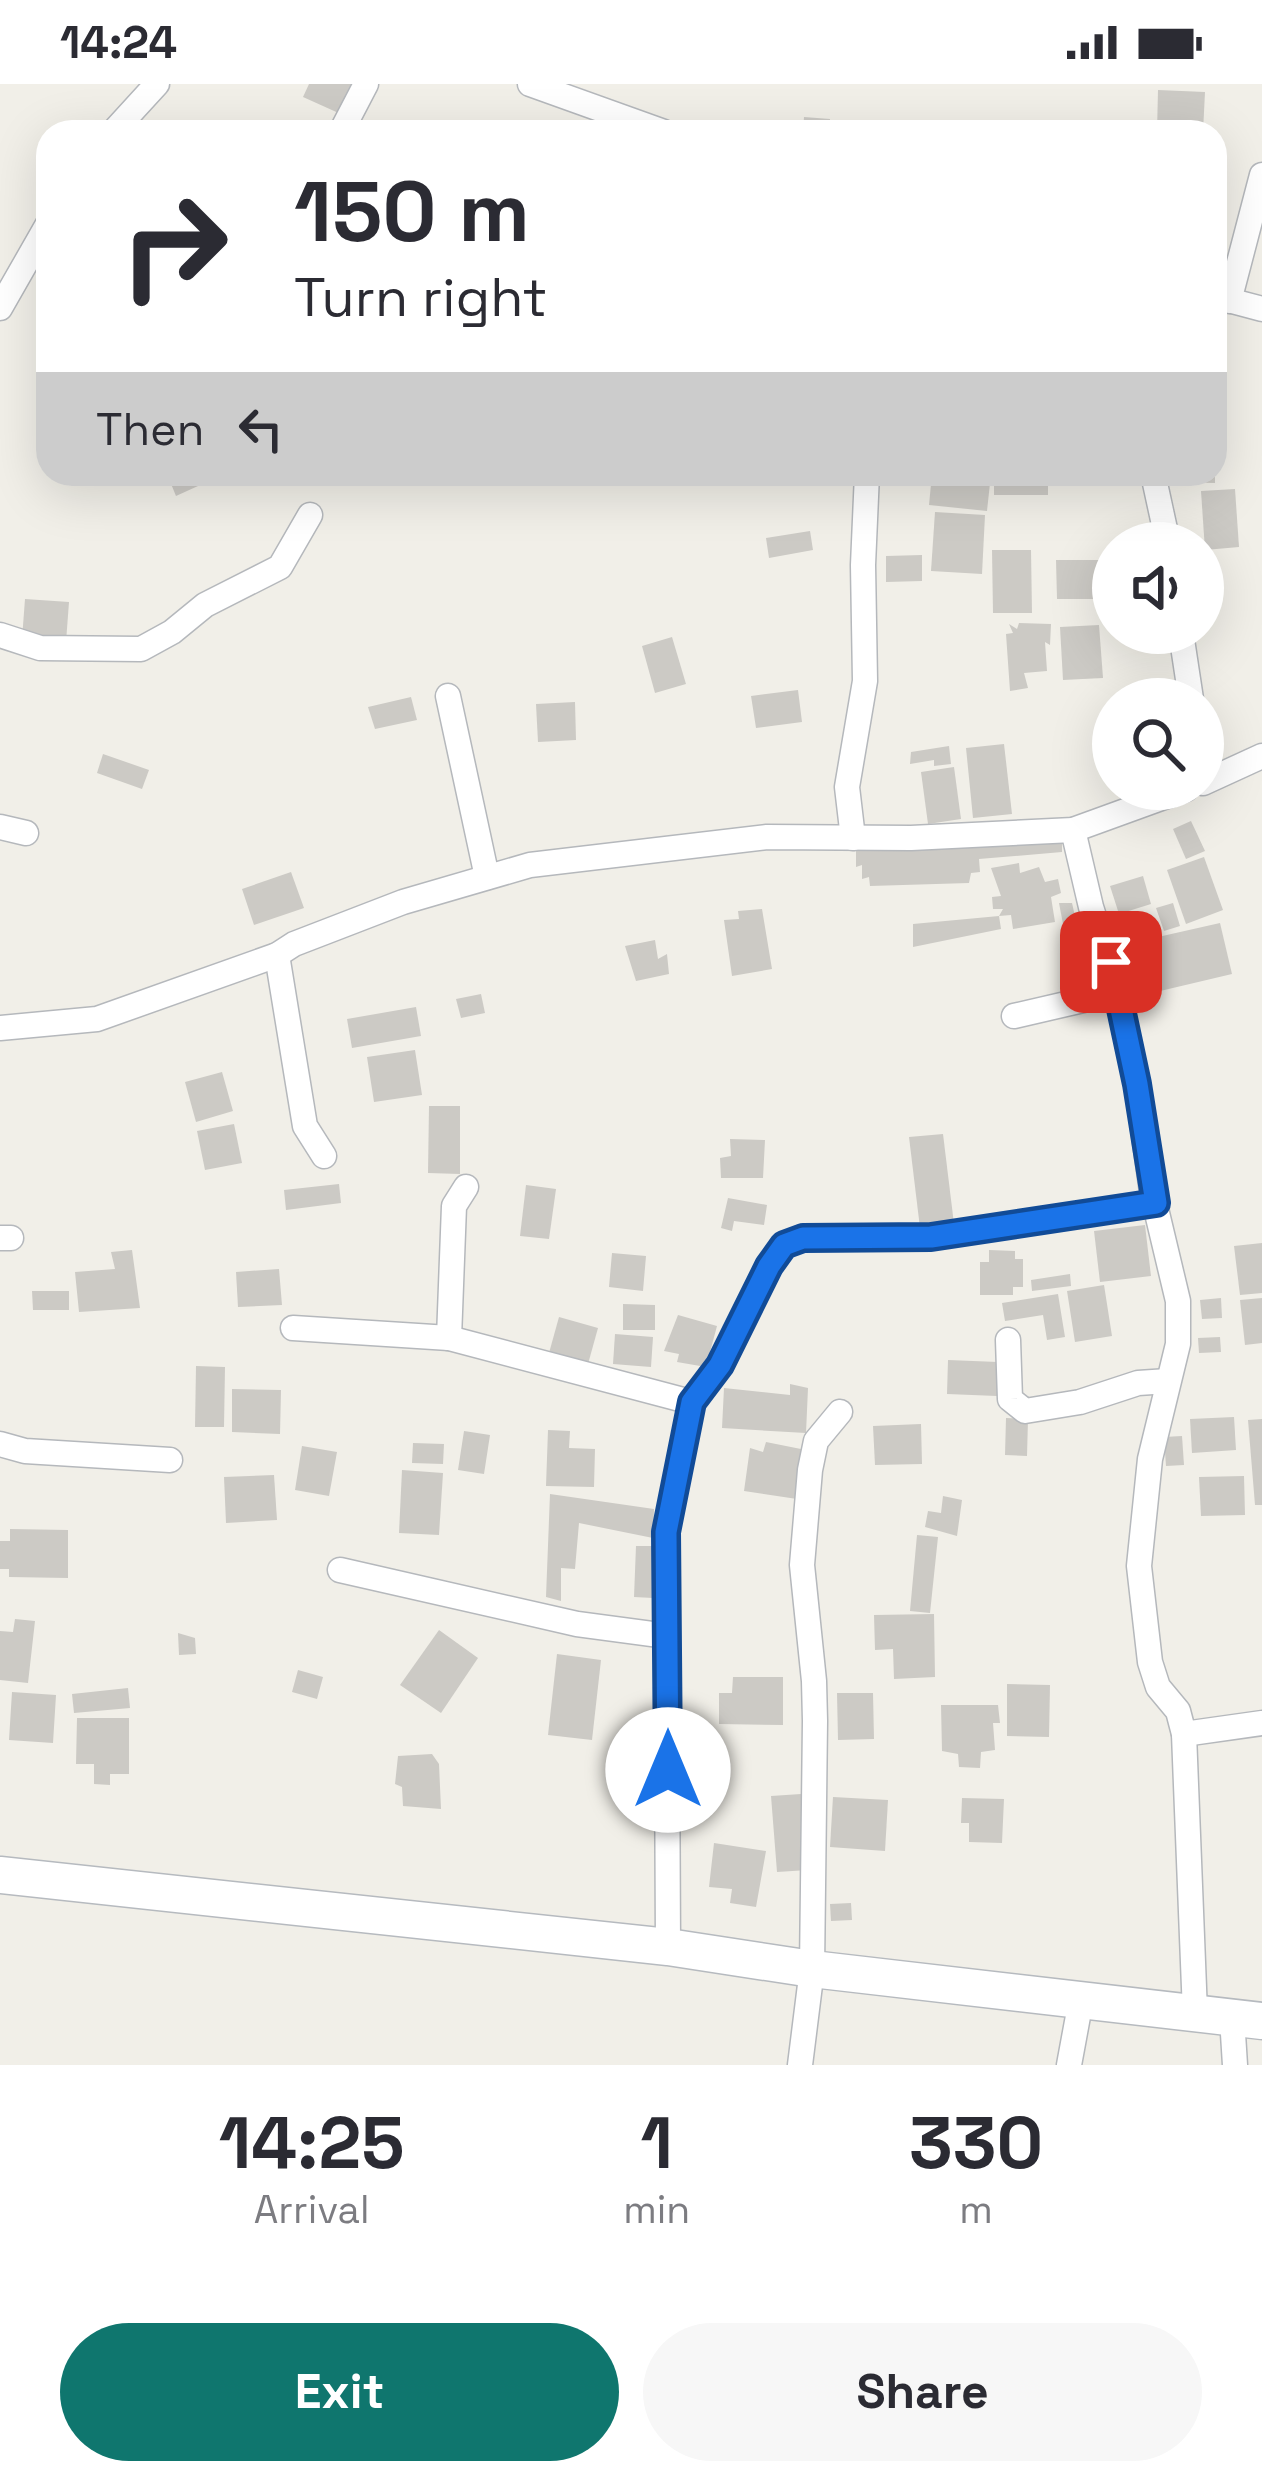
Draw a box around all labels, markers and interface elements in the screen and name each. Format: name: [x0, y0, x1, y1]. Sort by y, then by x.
text: 14:24: [60, 14, 177, 71]
text: 150 m: [294, 158, 530, 266]
icon: right: [96, 168, 252, 324]
text: Turn right: [294, 263, 547, 332]
icon: left: [228, 396, 294, 462]
text: Then: [96, 401, 204, 458]
map controls: [1092, 522, 1224, 810]
button: sound: [1092, 522, 1224, 654]
button: search: [1092, 678, 1224, 810]
pin: [1060, 911, 1162, 1013]
icon: arrive: [1078, 929, 1144, 995]
position arrow: [605, 1707, 731, 1833]
text: 14:25: [219, 2097, 405, 2189]
text: 1: [641, 2097, 673, 2189]
text: 330: [909, 2097, 1043, 2189]
text: Arrival: [254, 2185, 370, 2234]
text: min: [623, 2185, 690, 2234]
text: m: [959, 2185, 993, 2234]
button: Exit: [60, 2323, 619, 2461]
button: Share: [643, 2323, 1202, 2461]

